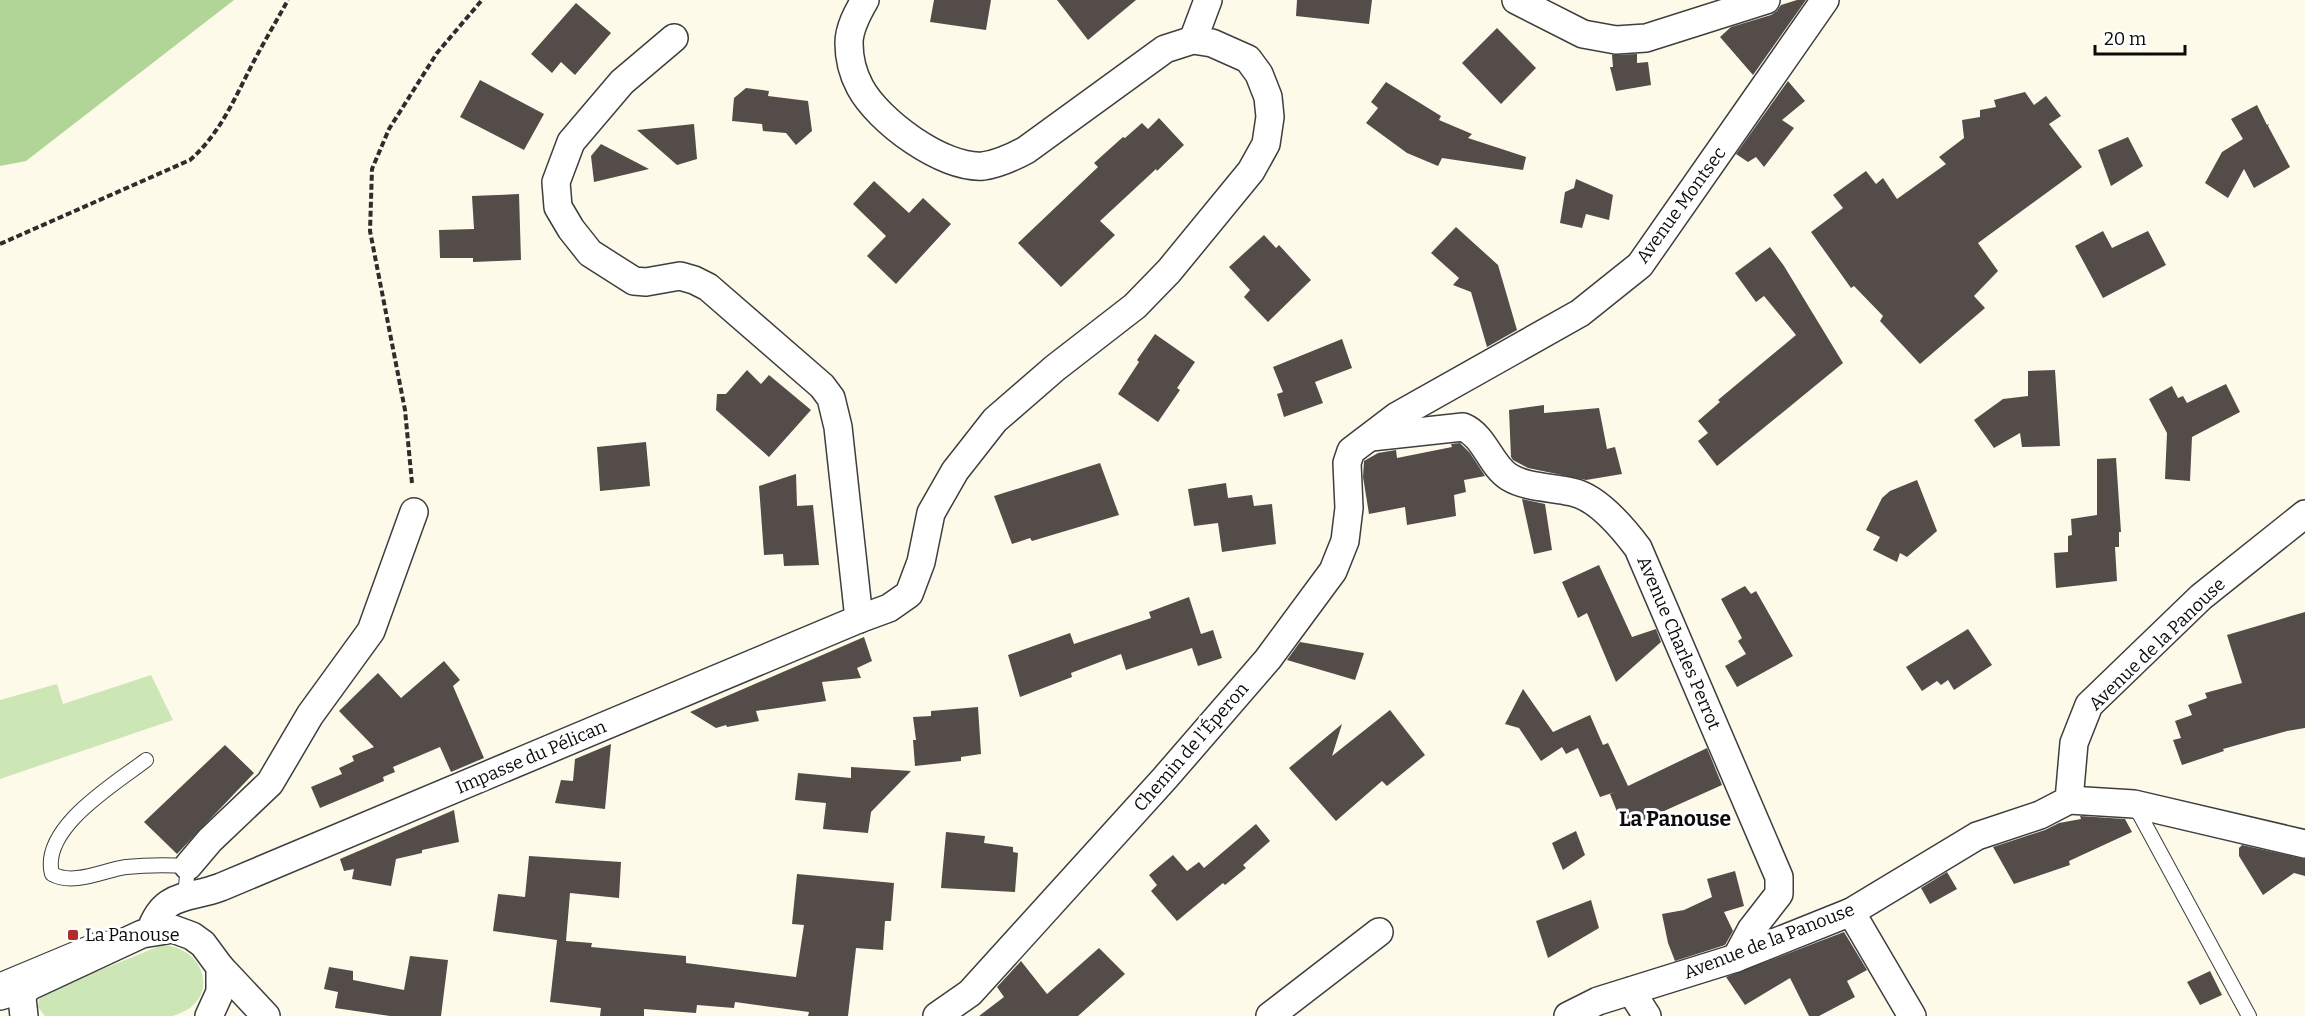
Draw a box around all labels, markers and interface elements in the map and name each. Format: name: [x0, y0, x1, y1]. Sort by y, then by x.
scale bar: [2095, 18, 2185, 56]
text: 20 m: [2104, 28, 2146, 50]
street label: Avenue Montsec: [1631, 143, 1731, 267]
street label: Avenue Charles Perrot: [1632, 553, 1726, 733]
street label: Avenue de la Panouse: [2084, 573, 2230, 715]
street label: Chemin de l'Éperon: [1128, 677, 1253, 816]
street label: Impasse du Pélican: [453, 715, 610, 799]
district label: La Panouse: [1619, 806, 1731, 832]
street label: Avenue de la Panouse: [1681, 898, 1857, 984]
place label: La Panouse: [85, 924, 180, 946]
marker: La Panouse: [66, 928, 80, 942]

